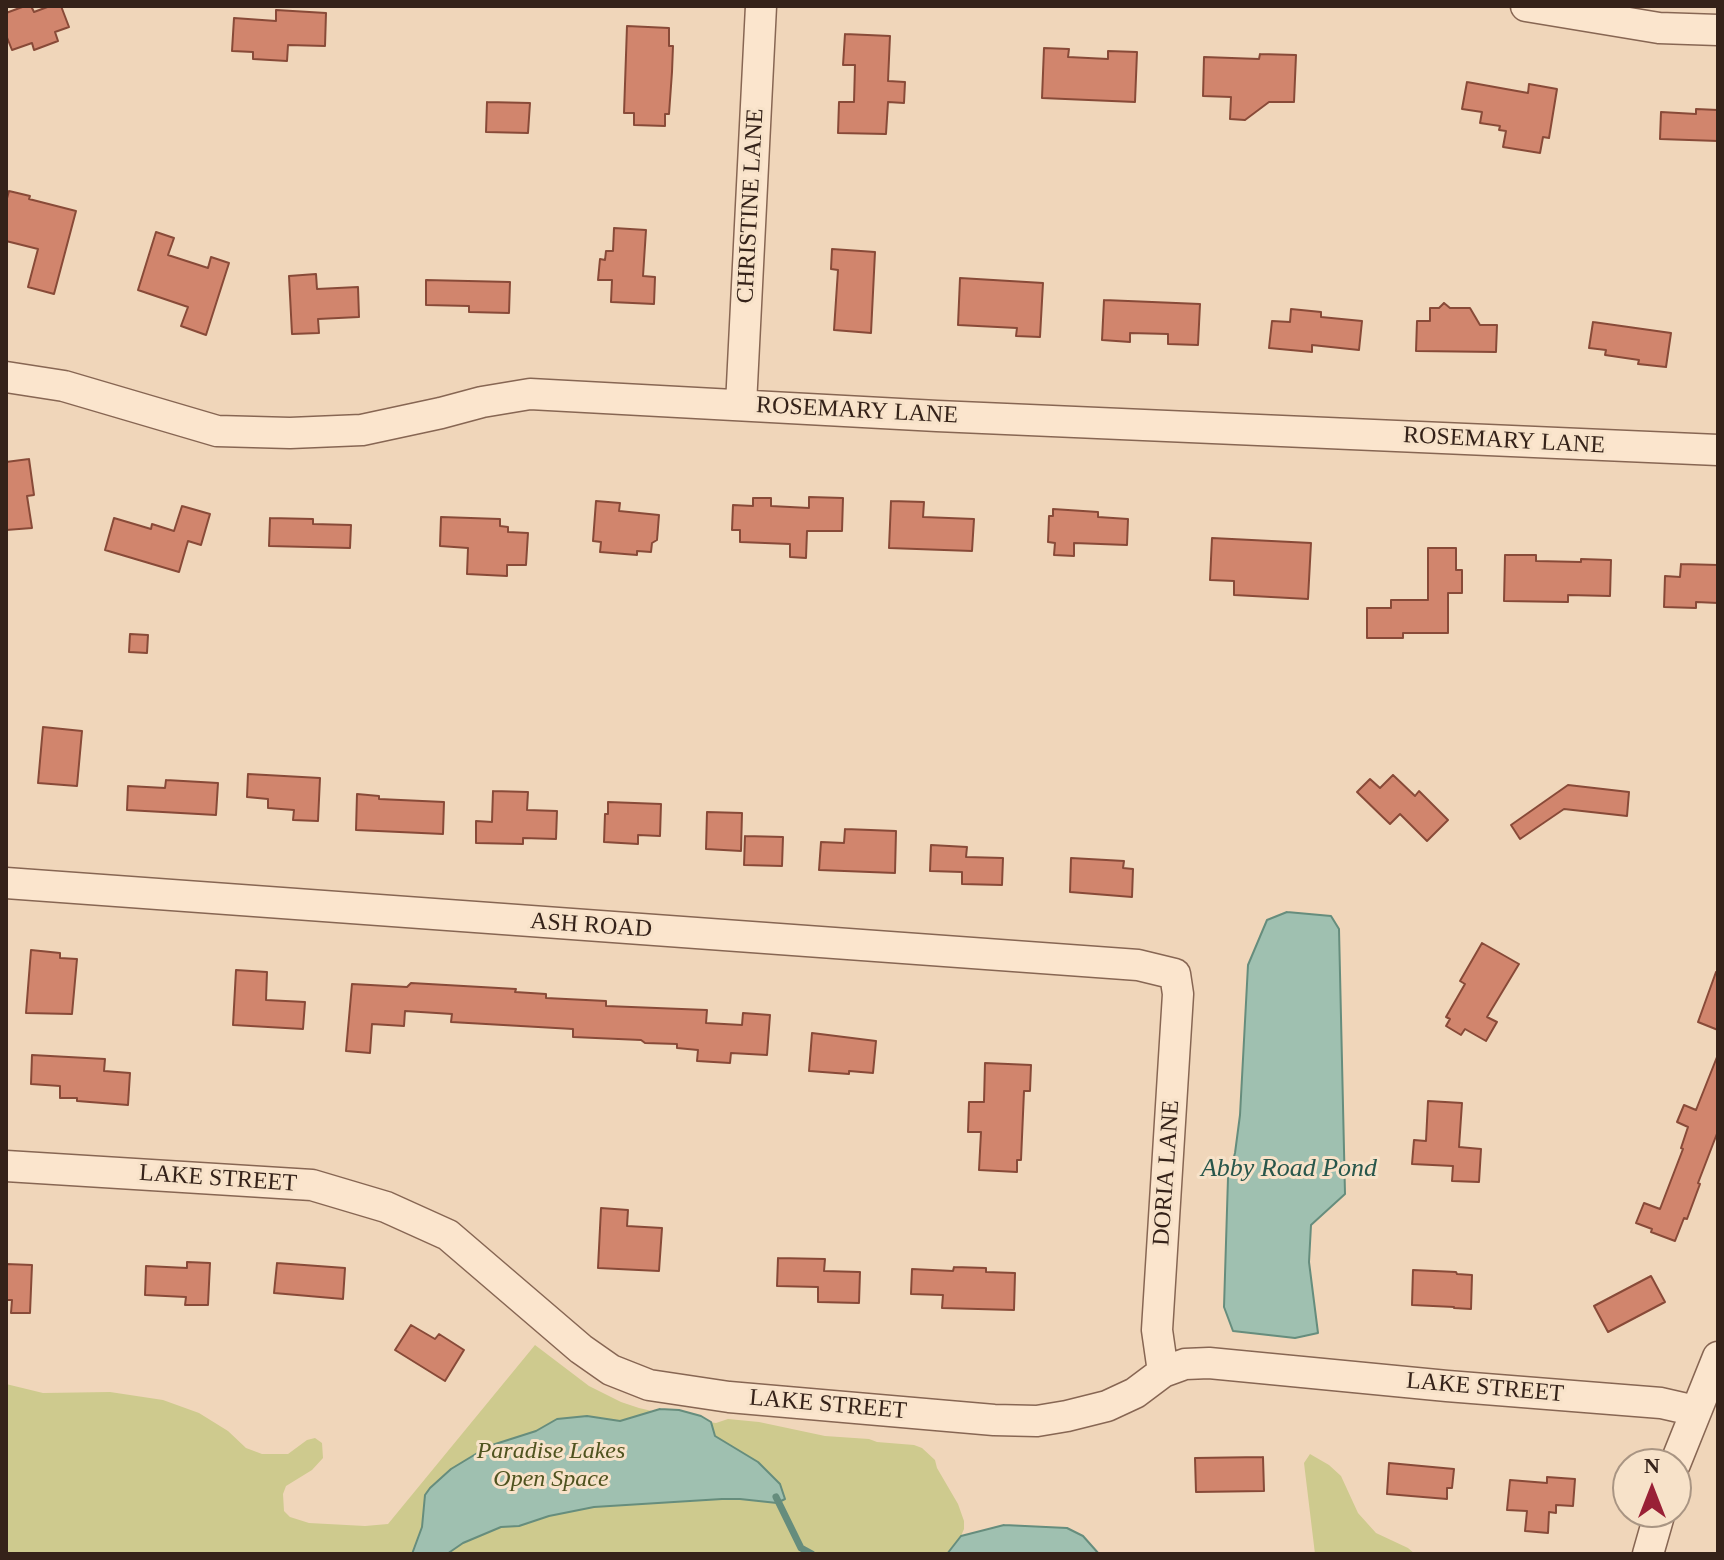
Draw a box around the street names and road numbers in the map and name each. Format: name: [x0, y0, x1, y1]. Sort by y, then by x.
street label: CHRISTINE LANE: [732, 108, 770, 304]
street label: ROSEMARY LANE: [755, 391, 959, 431]
street label: ROSEMARY LANE: [1402, 421, 1606, 461]
street label: ASH ROAD: [529, 907, 653, 945]
street label: DORIA LANE: [1148, 1099, 1186, 1247]
street label: LAKE STREET: [138, 1159, 298, 1199]
street label: LAKE STREET: [1405, 1367, 1565, 1409]
street label: LAKE STREET: [748, 1384, 908, 1426]

